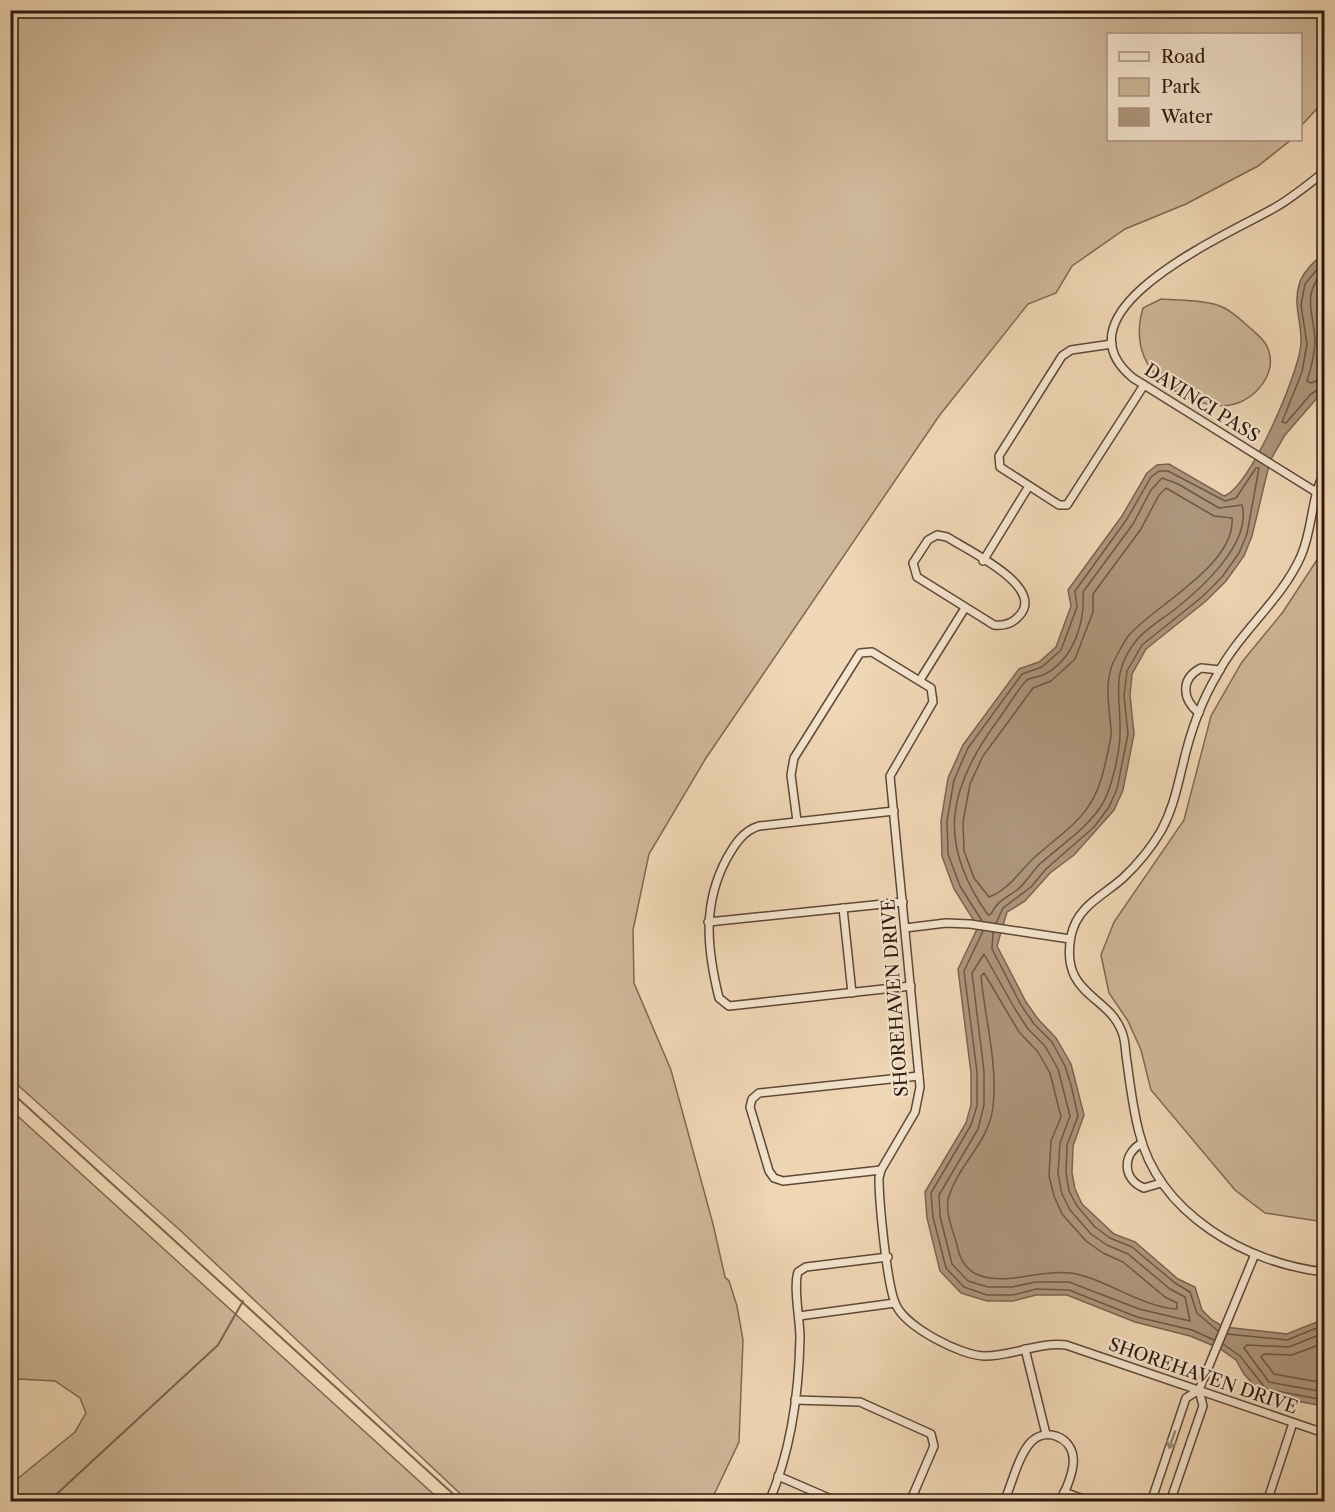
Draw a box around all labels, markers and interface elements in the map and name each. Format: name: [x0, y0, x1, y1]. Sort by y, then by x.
legend: [1107, 33, 1302, 141]
text: Road: [1161, 46, 1206, 68]
text: Park: [1161, 76, 1202, 98]
text: Water: [1160, 106, 1213, 128]
street label: DAVINCI PASS: [1140, 359, 1264, 447]
street label: SHOREHAVEN DRIVE: [877, 898, 913, 1098]
street label: SHOREHAVEN DRIVE: [1106, 1333, 1300, 1419]
one-way arrow: [1166, 1430, 1177, 1449]

